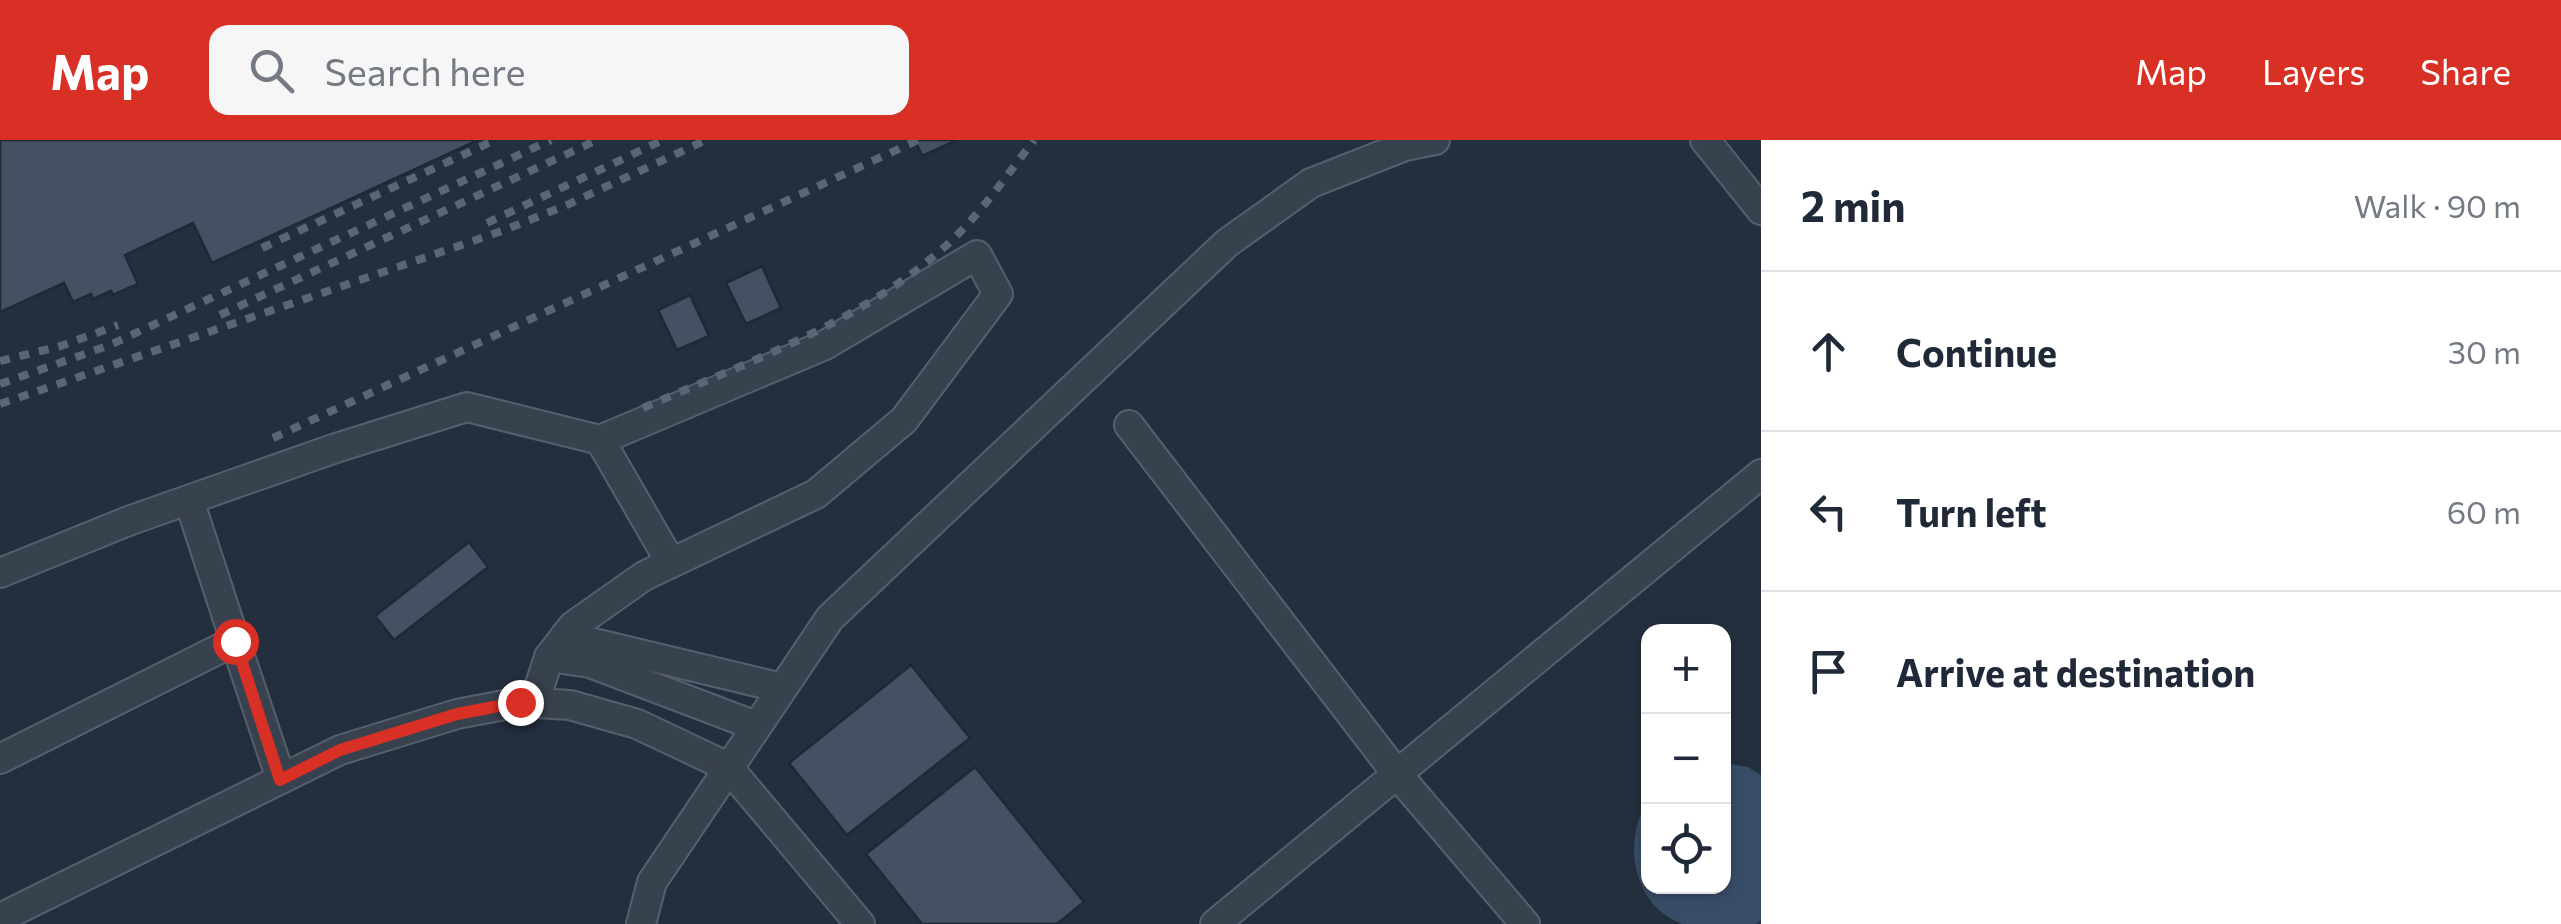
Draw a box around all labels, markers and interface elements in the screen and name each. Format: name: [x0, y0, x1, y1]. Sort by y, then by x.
search box: [209, 25, 909, 115]
text: Map: [50, 41, 149, 100]
icon: search: [244, 43, 299, 98]
text: Search here: [324, 47, 525, 94]
text: Map: [2135, 49, 2207, 92]
text: Layers: [2262, 49, 2365, 92]
text: Share: [2420, 49, 2511, 92]
text: 2 min: [1801, 179, 1906, 231]
text: Walk · 90 m: [2354, 185, 2521, 225]
icon: ahead: [1801, 324, 1856, 379]
text: Continue: [1896, 328, 2057, 375]
text: 30 m: [2448, 331, 2521, 371]
icon: left: [1801, 484, 1856, 539]
text: Turn left: [1896, 488, 2047, 535]
text: 60 m: [2447, 491, 2521, 531]
route start: [213, 619, 259, 665]
map controls: [1641, 624, 1731, 894]
button: +: [1641, 624, 1731, 714]
icon: arrive: [1801, 644, 1856, 699]
text: Arrive at destination: [1896, 648, 2255, 695]
route end: [498, 680, 544, 726]
button: −: [1641, 714, 1731, 804]
button: locate: [1641, 804, 1731, 894]

